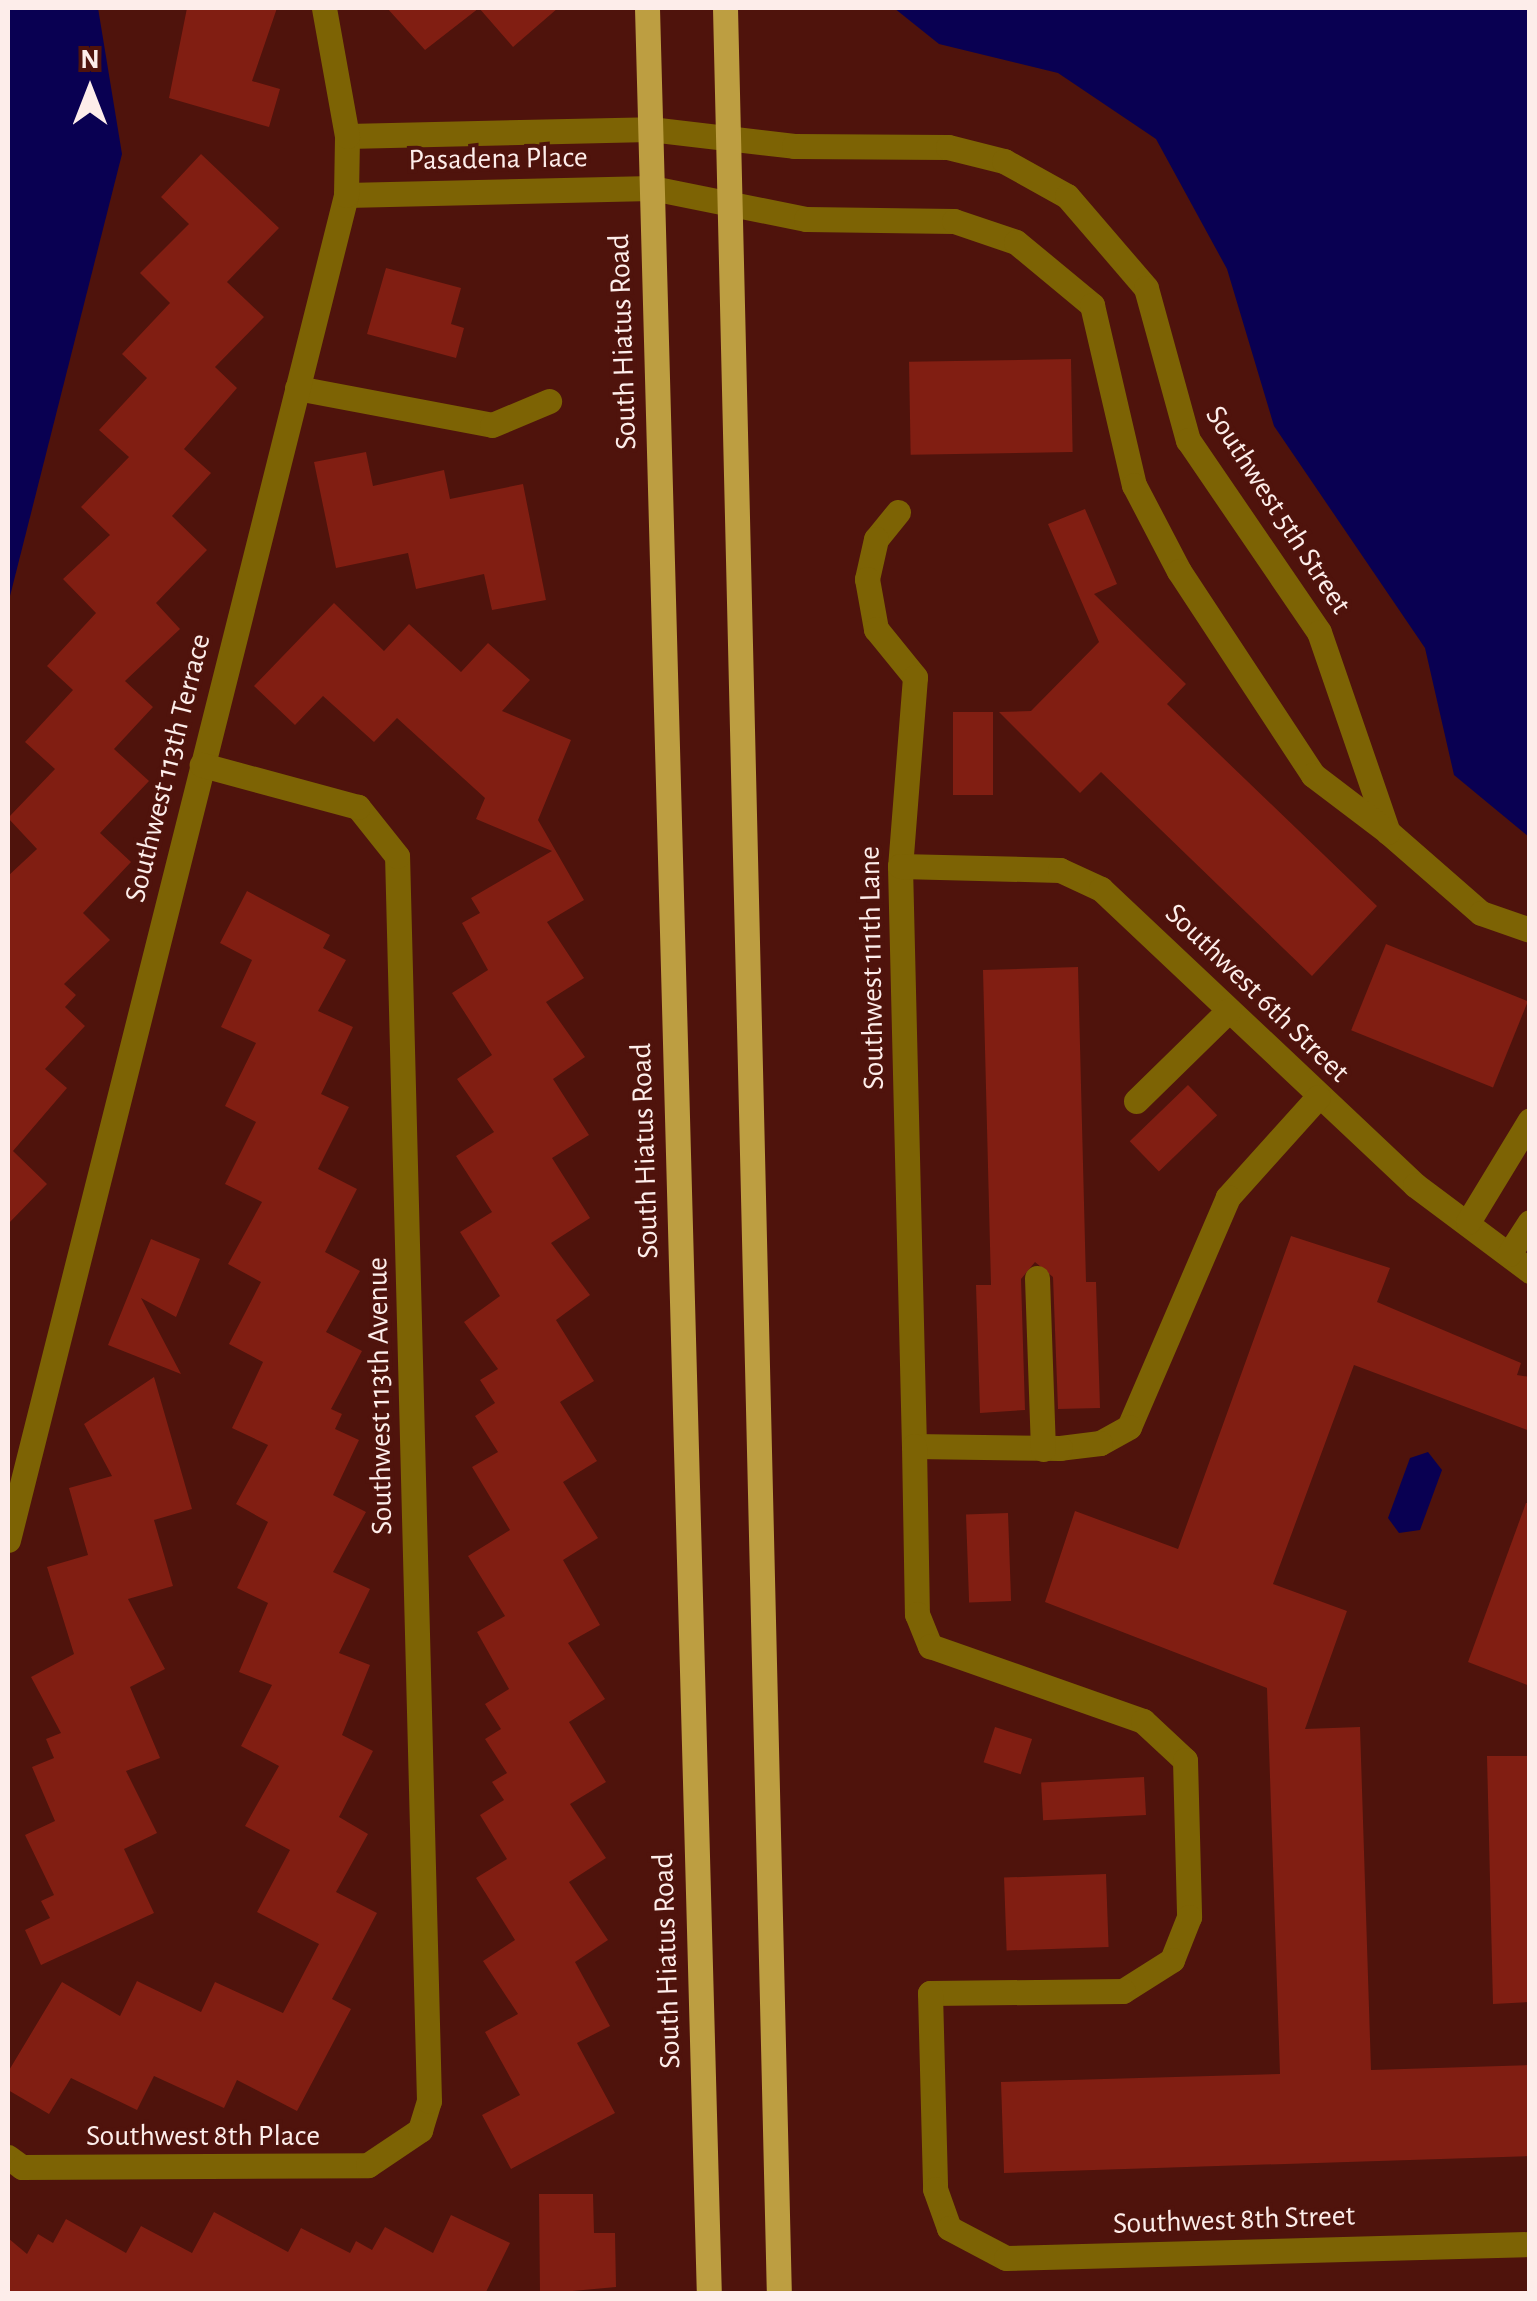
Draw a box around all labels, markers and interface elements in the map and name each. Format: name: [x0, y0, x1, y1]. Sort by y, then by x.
north arrow: [40, 40, 140, 140]
text: N: [80, 46, 100, 74]
street label: Pasadena Place: [408, 139, 588, 179]
street label: South Hiatus Road: [601, 233, 645, 451]
street label: Southwest 5th Street: [1197, 399, 1359, 621]
street label: Southwest 113th Terrace: [117, 630, 219, 906]
street label: Southwest 111th Lane: [852, 846, 892, 1090]
street label: Southwest 6th Street: [1157, 896, 1357, 1090]
street label: South Hiatus Road: [623, 1042, 667, 1260]
street label: Southwest 113th Avenue: [360, 1257, 400, 1535]
street label: South Hiatus Road: [645, 1852, 689, 2070]
street label: Southwest 8th Place: [86, 2118, 320, 2154]
street label: Southwest 8th Street: [1112, 2198, 1356, 2242]

